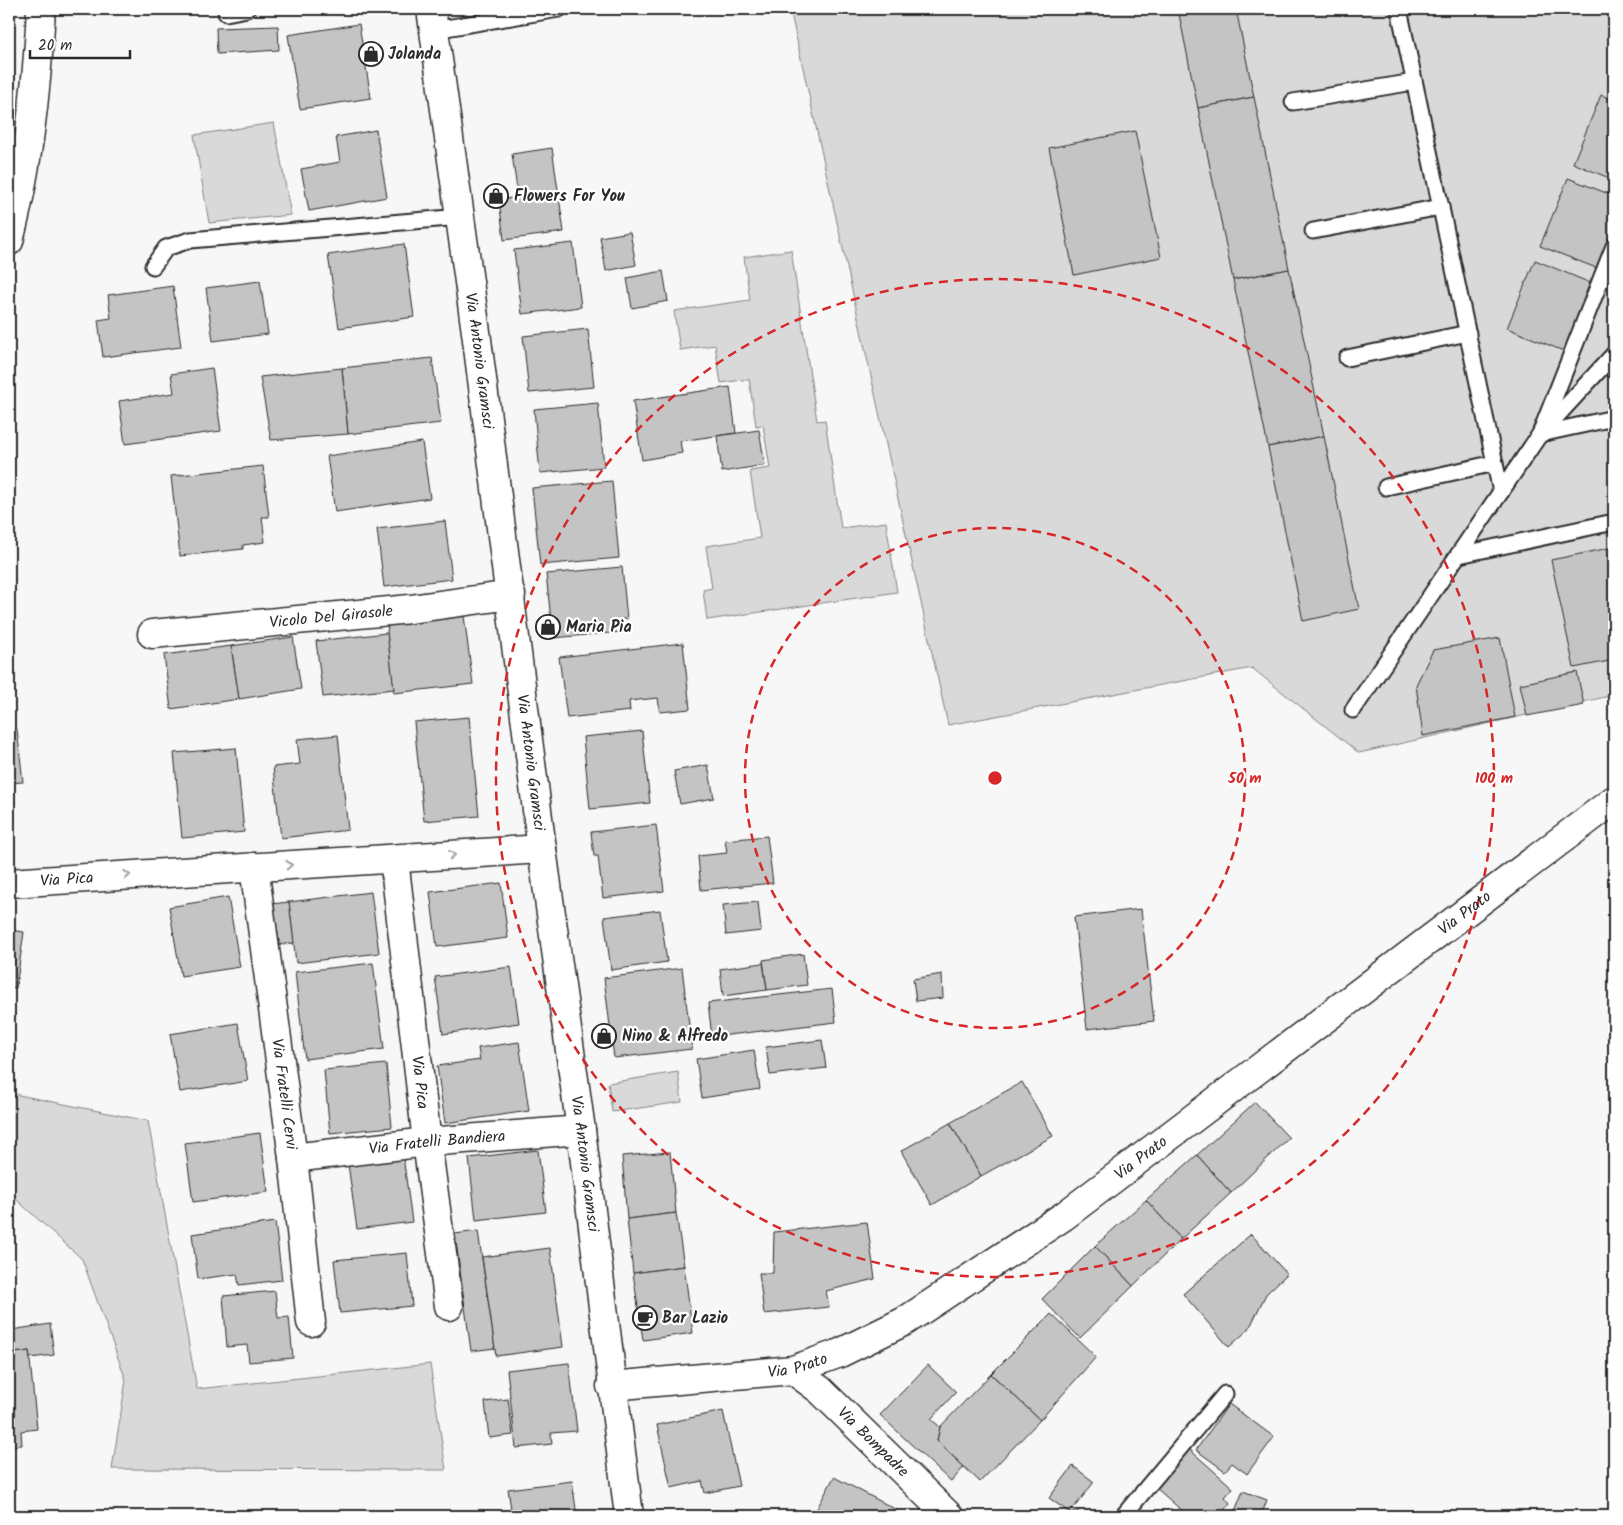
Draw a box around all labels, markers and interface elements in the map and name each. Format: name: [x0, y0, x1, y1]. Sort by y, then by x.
scale bar: [30, 28, 130, 60]
text: 20 m: [38, 34, 72, 58]
shop icon: Jolanda: [358, 41, 384, 67]
place label: Jolanda: [388, 42, 441, 67]
shop icon: Flowers For You: [483, 183, 509, 209]
place label: Flowers For You: [514, 184, 625, 209]
street label: Via Antonio Gramsci: [458, 291, 501, 431]
street label: Vicolo Del Girasole: [268, 598, 394, 635]
shop icon: Maria Pia: [535, 614, 561, 640]
place label: Maria Pia: [566, 615, 632, 640]
street label: Via Antonio Gramsci: [510, 693, 552, 833]
text: 50 m: [1227, 767, 1262, 791]
text: 100 m: [1475, 767, 1513, 791]
centre of rings: [986, 769, 1004, 787]
one-way arrow: [448, 850, 456, 861]
one-way arrow: [286, 859, 294, 870]
street label: Via Pica: [39, 865, 94, 893]
one-way arrow: [124, 870, 132, 881]
street label: Via Prato: [1433, 885, 1497, 941]
shop icon: Nino & Alfredo: [591, 1023, 617, 1049]
place label: Nino & Alfredo: [622, 1024, 728, 1049]
street label: Via Fratelli Cervi: [265, 1037, 304, 1152]
street label: Via Pica: [405, 1055, 436, 1110]
street label: Via Antonio Gramsci: [564, 1094, 606, 1234]
street label: Via Fratelli Bandiera: [367, 1123, 506, 1161]
street label: Via Prato: [1109, 1129, 1173, 1186]
cafe icon: Bar Lazio: [632, 1305, 658, 1331]
place label: Bar Lazio: [662, 1306, 728, 1331]
street label: Via Prato: [767, 1346, 831, 1385]
street label: Via Bompadre: [832, 1401, 915, 1483]

